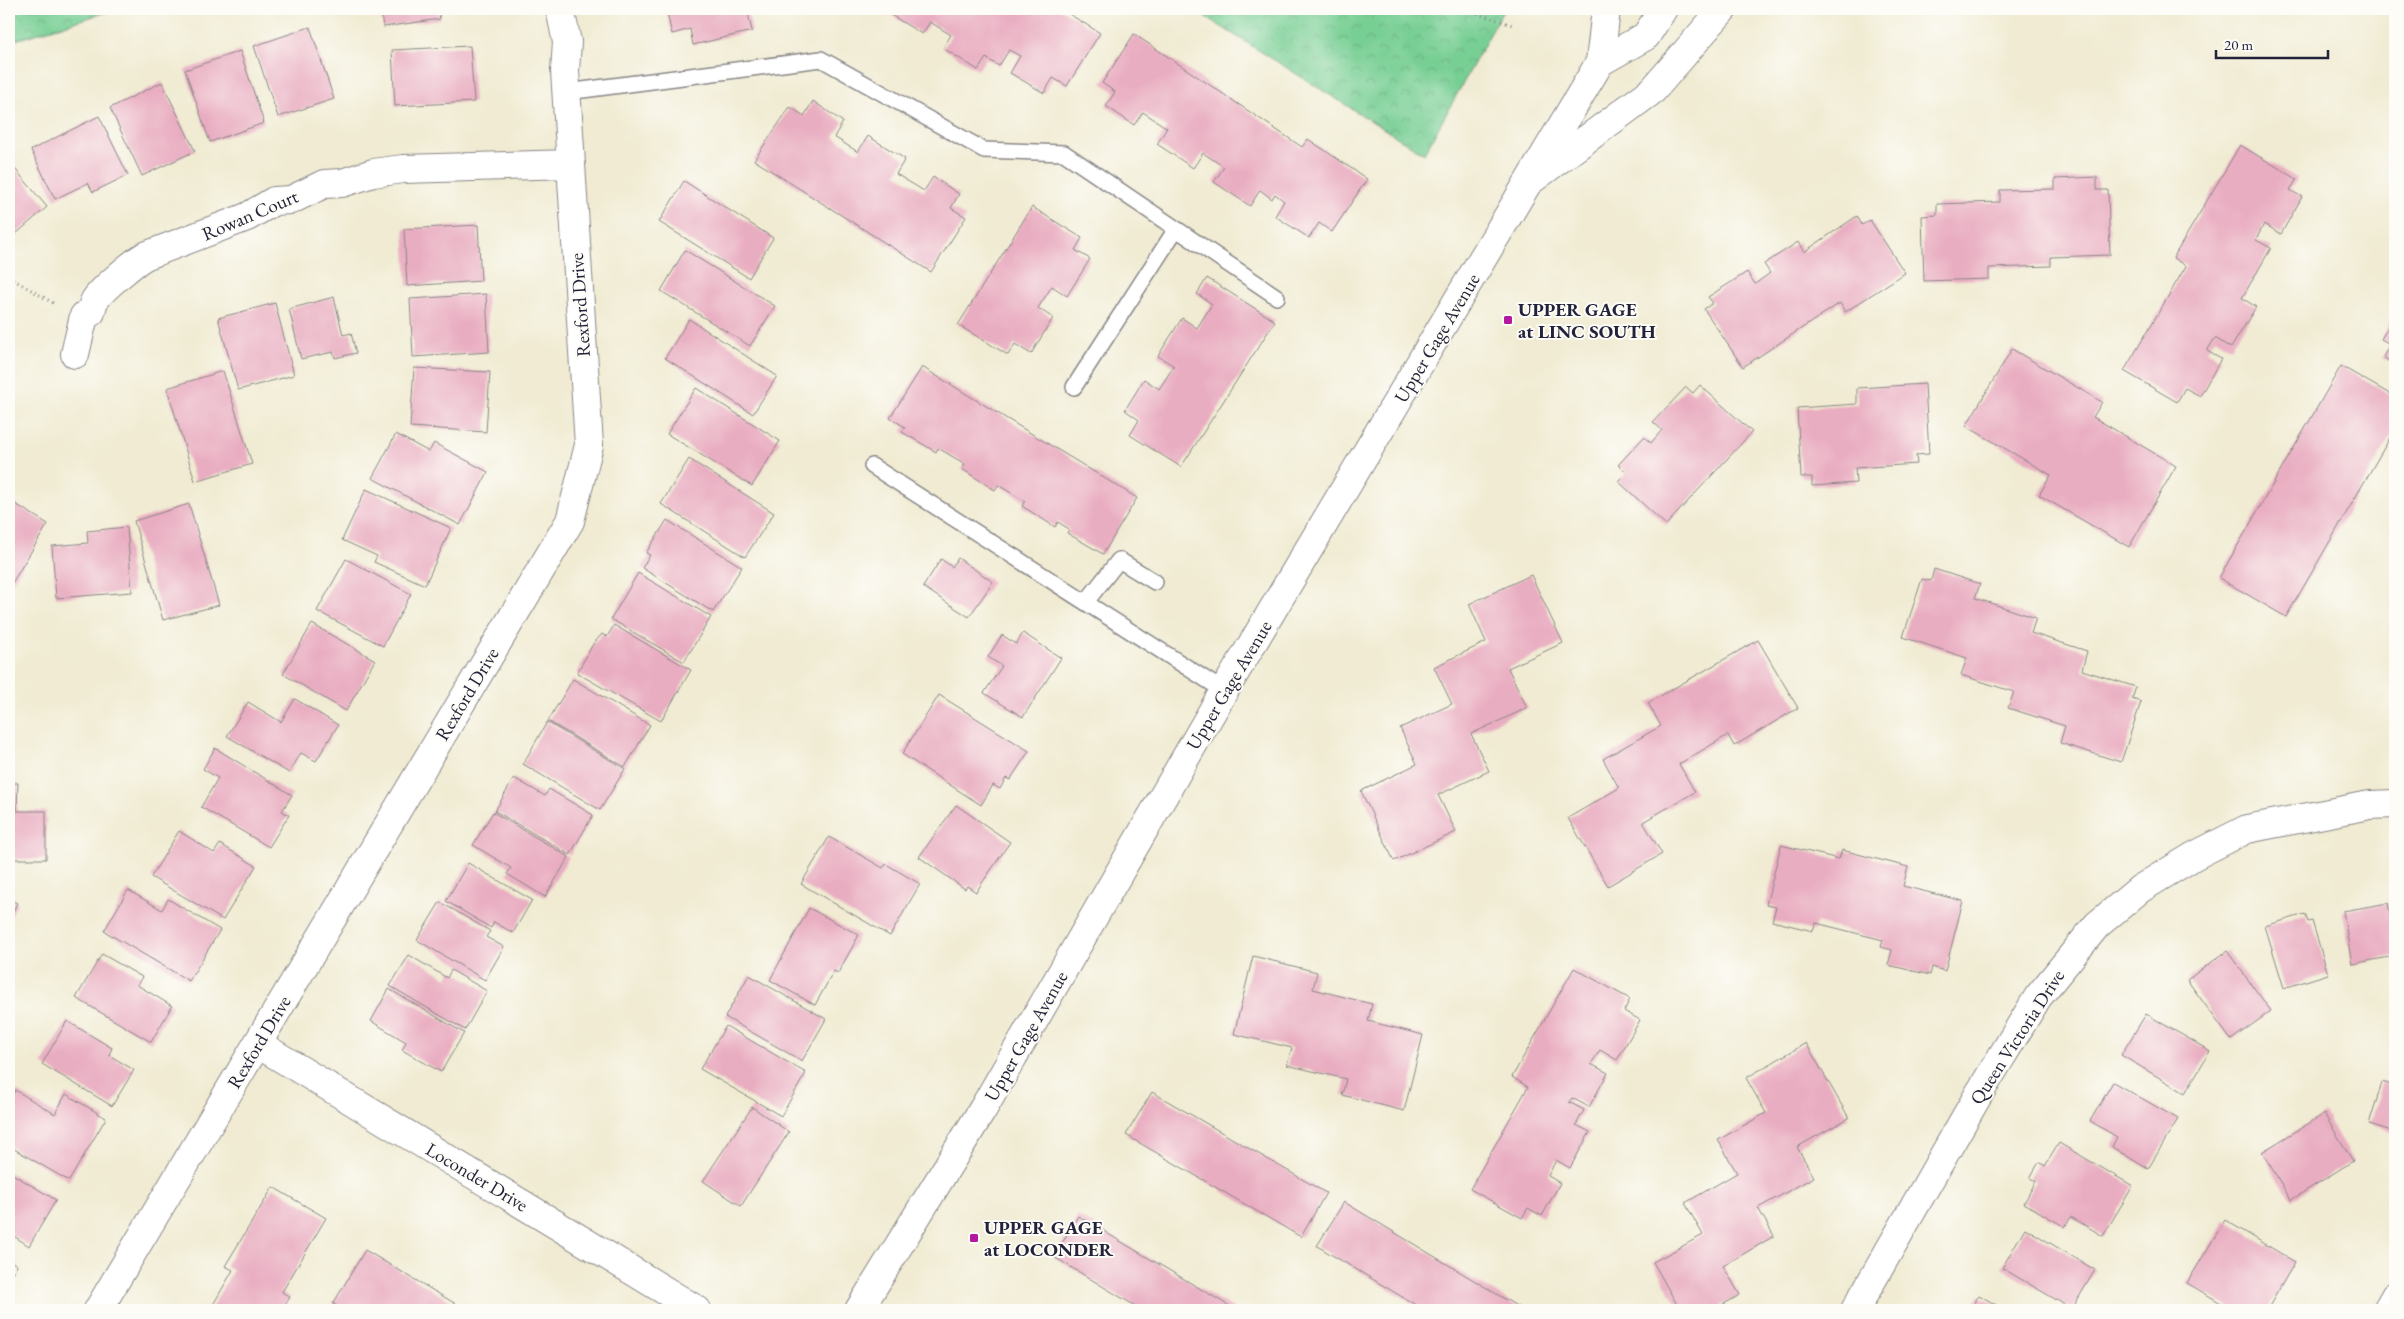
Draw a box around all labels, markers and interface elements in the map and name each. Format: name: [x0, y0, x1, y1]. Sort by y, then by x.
scale bar: [2216, 28, 2329, 60]
text: 20 m: [2224, 35, 2253, 54]
street label: Rowan Court: [198, 184, 302, 246]
street label: Rexford Drive: [564, 252, 596, 358]
street label: Upper Gage Avenue: [1388, 269, 1486, 407]
place label: UPPER GAGE at LINC SOUTH: [1518, 297, 1656, 344]
marker: UPPER GAGE at LINC SOUTH: [1502, 314, 1514, 326]
street label: Upper Gage Avenue: [1180, 616, 1278, 754]
street label: Rexford Drive: [429, 643, 505, 745]
street label: Queen Victoria Drive: [1964, 965, 2070, 1109]
street label: Upper Gage Avenue: [978, 966, 1074, 1106]
street label: Rexford Drive: [221, 991, 297, 1093]
street label: Loconder Drive: [421, 1137, 533, 1217]
place label: UPPER GAGE at LOCONDER: [984, 1215, 1114, 1262]
marker: UPPER GAGE at LOCONDER: [968, 1232, 980, 1244]

